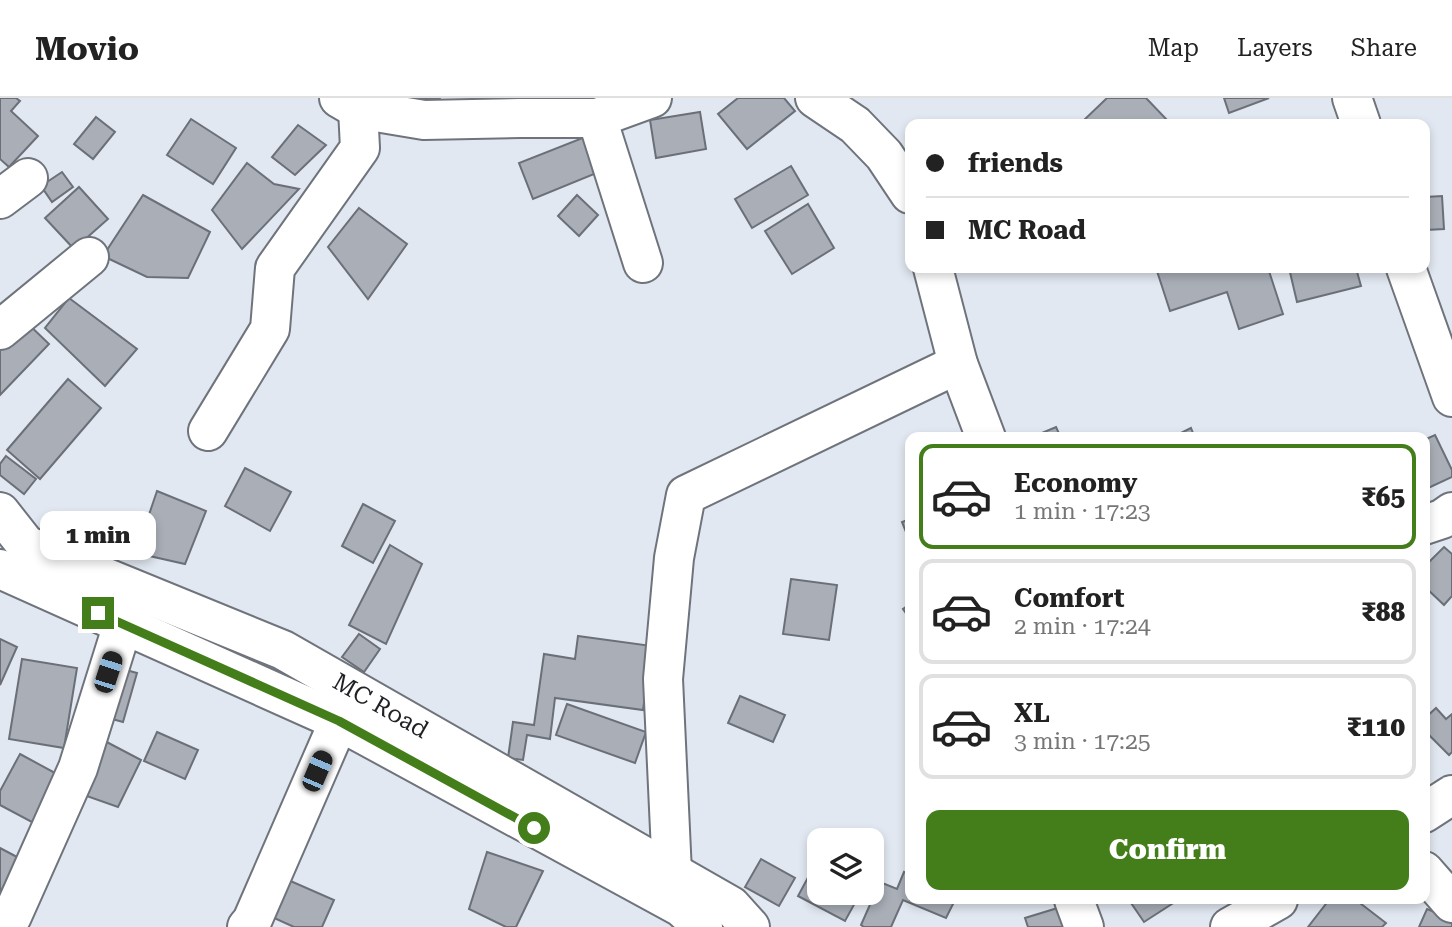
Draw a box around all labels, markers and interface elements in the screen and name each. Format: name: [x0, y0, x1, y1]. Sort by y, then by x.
text: Movio: [35, 29, 139, 68]
text: Map: [1148, 34, 1199, 62]
text: Layers: [1237, 34, 1313, 62]
text: Share: [1351, 34, 1417, 62]
text: friends: [968, 148, 1063, 178]
text: MC Road: [968, 215, 1086, 245]
icon: car: [930, 465, 993, 528]
text: Economy: [1014, 468, 1137, 498]
text: ₹65: [1361, 482, 1405, 512]
text: 1 min · 17:23: [1014, 498, 1151, 525]
callout: 1 min: [40, 512, 156, 560]
text: 1 min: [66, 522, 130, 549]
icon: car: [930, 580, 993, 643]
text: Comfort: [1014, 583, 1124, 613]
route end: [82, 597, 114, 629]
text: ₹88: [1361, 597, 1405, 627]
text: 2 min · 17:24: [1014, 613, 1151, 640]
car: [92, 649, 125, 695]
street label: MC Road: [328, 668, 433, 744]
icon: car: [930, 695, 993, 758]
text: XL: [1014, 698, 1050, 728]
text: ₹110: [1347, 712, 1405, 742]
text: 3 min · 17:25: [1014, 728, 1151, 755]
car: [300, 748, 335, 794]
button: Confirm: [926, 810, 1409, 890]
route start: [518, 812, 550, 844]
map controls: [807, 828, 884, 905]
button: layers: [807, 828, 884, 905]

